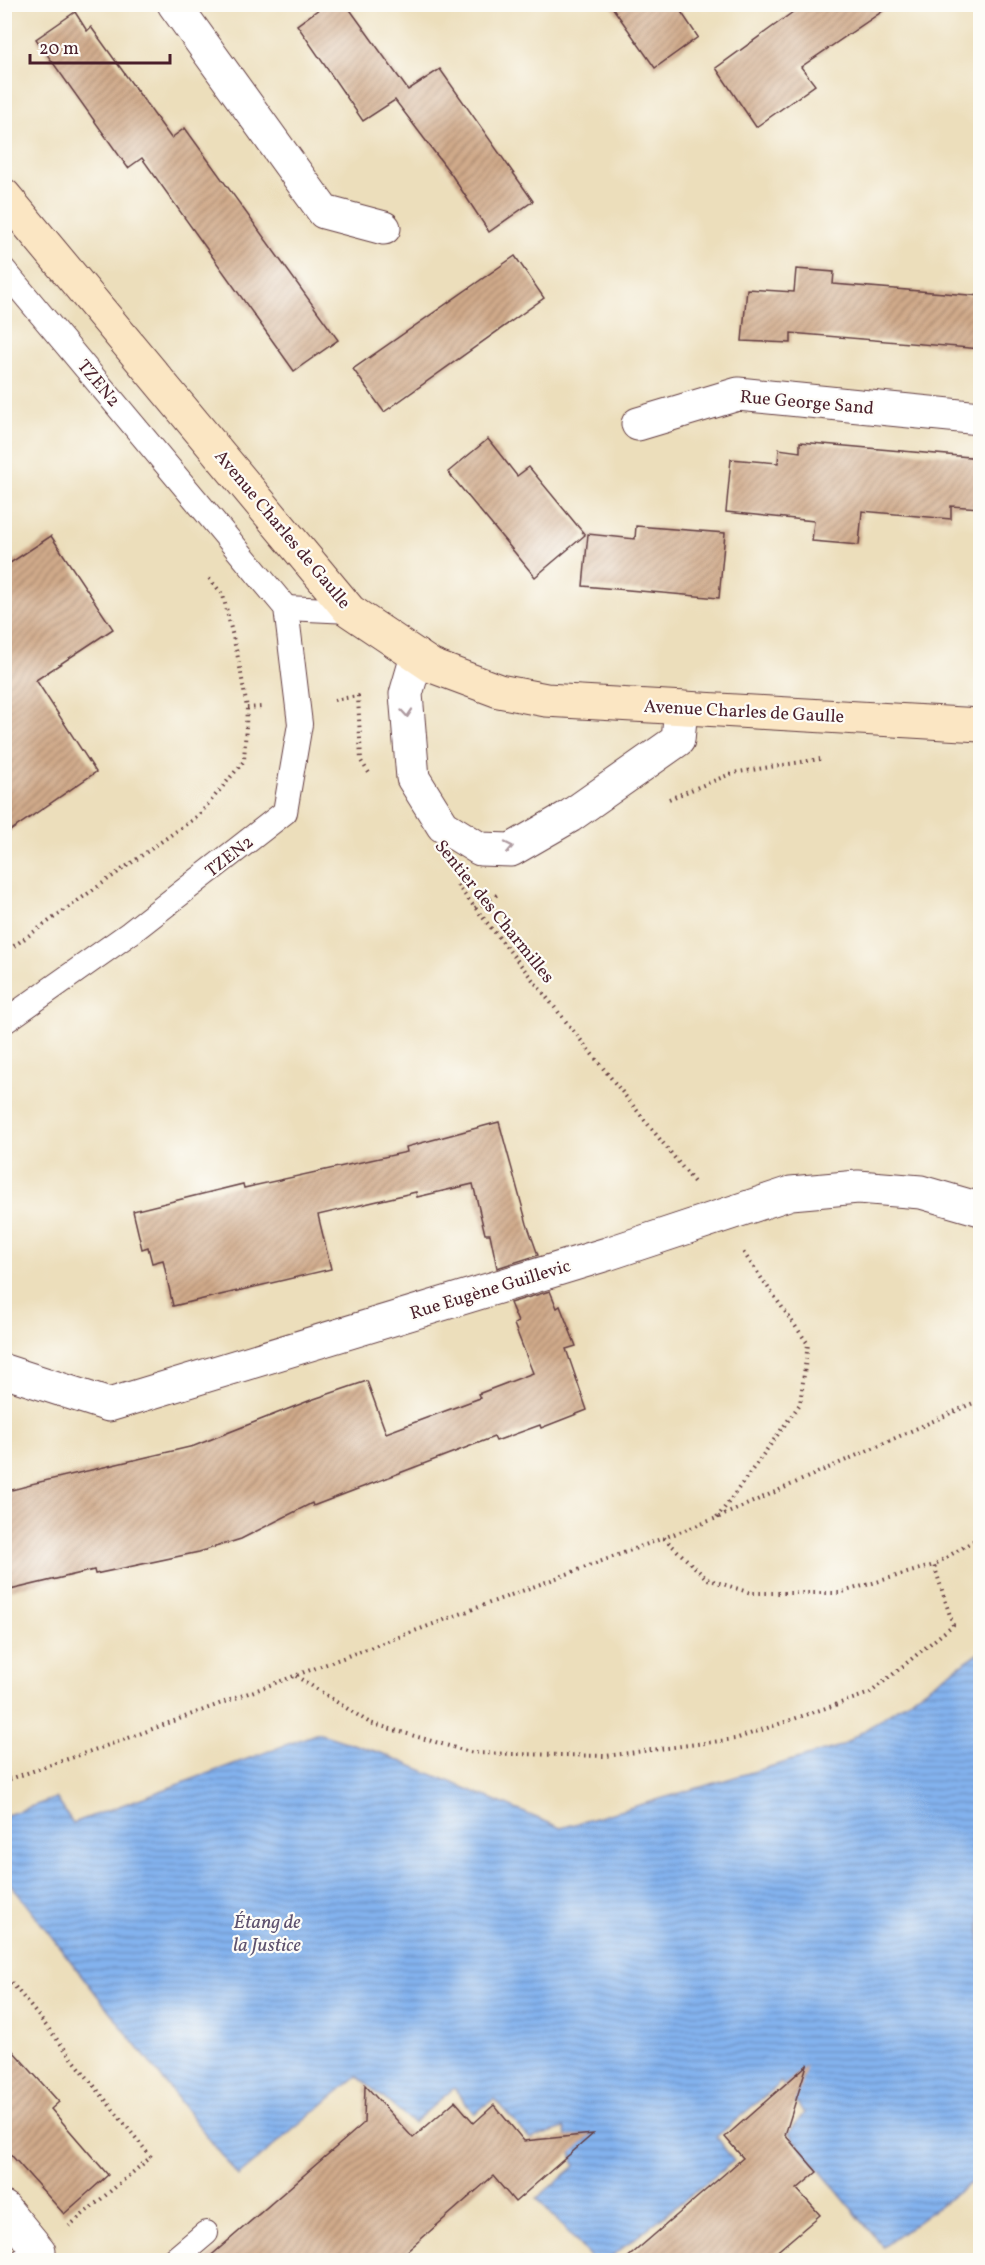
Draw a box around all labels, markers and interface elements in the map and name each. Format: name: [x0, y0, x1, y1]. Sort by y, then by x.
scale bar: [30, 27, 170, 65]
text: 20 m: [39, 37, 79, 62]
street label: TZEN2: [71, 355, 125, 413]
street label: Rue George Sand: [739, 385, 875, 422]
street label: Avenue Charles de Gaulle: [208, 445, 356, 615]
street label: Avenue Charles de Gaulle: [643, 695, 845, 730]
one-way arrow: [400, 708, 413, 717]
street label: TZEN2: [200, 830, 259, 884]
street label: Sentier des Charmilles: [428, 835, 560, 989]
one-way arrow: [504, 841, 514, 854]
street label: Rue Eugène Guillevic: [407, 1254, 574, 1327]
water label: Étang de la Justice: [233, 1909, 302, 1960]

